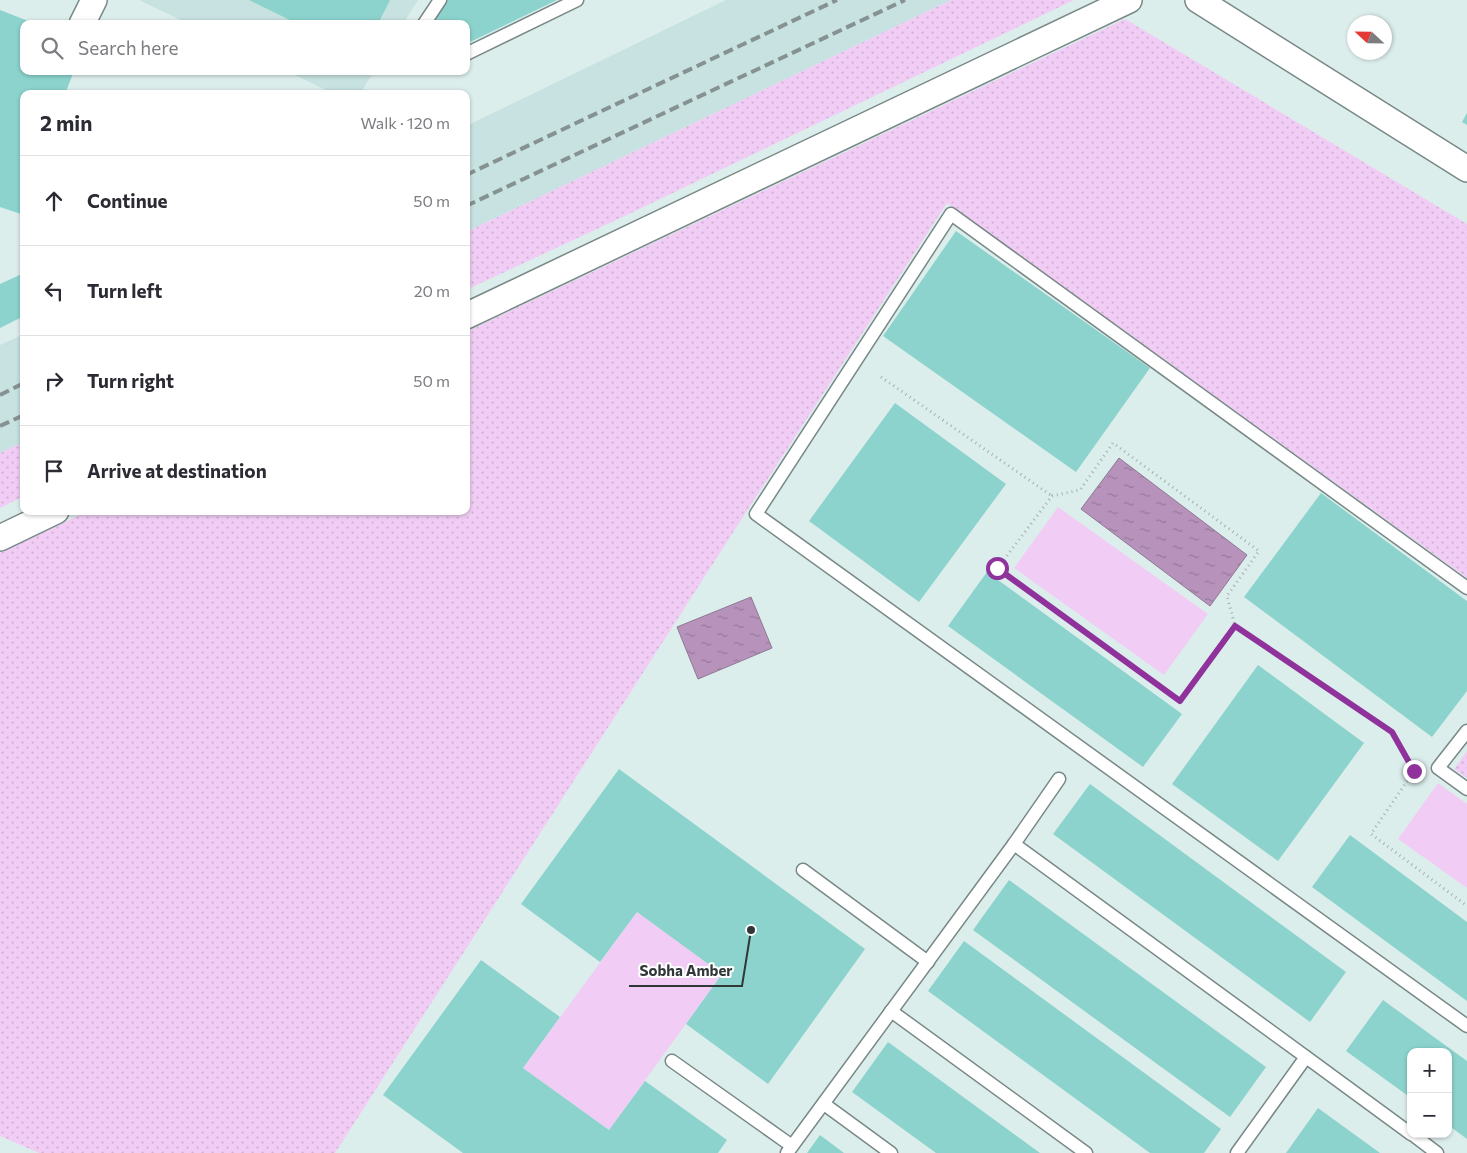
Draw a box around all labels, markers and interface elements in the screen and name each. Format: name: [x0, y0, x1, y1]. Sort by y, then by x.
north arrow: [1347, 15, 1392, 60]
search box: [20, 20, 470, 75]
icon: search: [38, 34, 66, 62]
text: Search here: [78, 36, 178, 59]
text: 2 min: [40, 110, 92, 135]
text: Walk · 120 m: [360, 113, 450, 132]
icon: ahead: [40, 187, 68, 215]
text: Continue: [87, 189, 167, 212]
text: 50 m: [413, 191, 450, 210]
icon: left: [40, 277, 68, 305]
text: Turn left: [87, 279, 162, 302]
text: 20 m: [414, 281, 450, 300]
icon: right: [40, 367, 68, 395]
text: Turn right: [87, 369, 174, 392]
text: 50 m: [413, 371, 450, 390]
icon: arrive: [40, 457, 68, 485]
text: Arrive at destination: [87, 459, 267, 482]
route start: [986, 557, 1009, 580]
route end: [1403, 760, 1426, 783]
callout: Sobha Amber: [629, 956, 742, 986]
text: Sobha Amber: [639, 961, 733, 979]
map controls: [1407, 1048, 1452, 1138]
button: +: [1407, 1048, 1452, 1093]
button: −: [1407, 1093, 1452, 1138]

